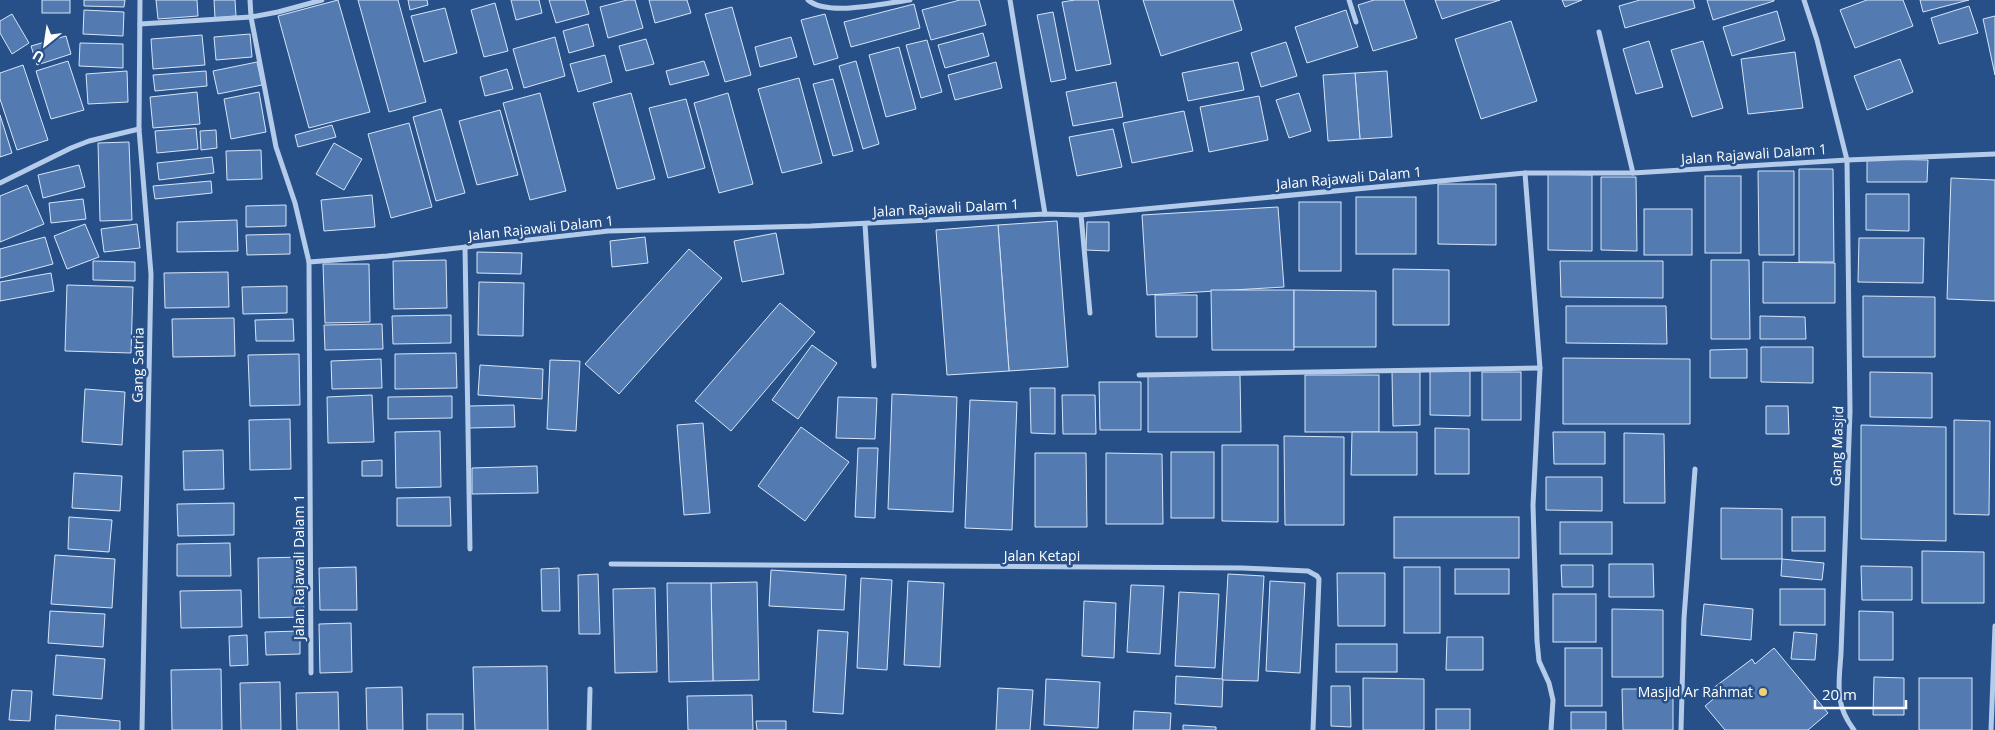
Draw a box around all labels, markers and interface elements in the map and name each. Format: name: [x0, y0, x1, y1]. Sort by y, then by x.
north arrow: [20, 20, 70, 70]
text: U: [29, 46, 48, 68]
street label: Jalan Rajawali Dalam 1: [1678, 139, 1827, 168]
street label: Jalan Rajawali Dalam 1: [1273, 162, 1423, 194]
street label: Jalan Rajawali Dalam 1: [871, 194, 1019, 221]
street label: Jalan Rajawali Dalam 1: [465, 210, 615, 245]
street label: Gang Satria: [127, 327, 148, 403]
street label: Gang Masjid: [1826, 405, 1847, 487]
street label: Jalan Rajawali Dalam 1: [289, 494, 308, 642]
street label: Jalan Ketapi: [1002, 546, 1080, 565]
scale bar: [1815, 678, 1906, 710]
place label: Masjid Ar Rahmat: [1638, 682, 1753, 701]
text: 20 m: [1822, 684, 1857, 704]
marker: Masjid Ar Rahmat: [1757, 686, 1769, 698]

